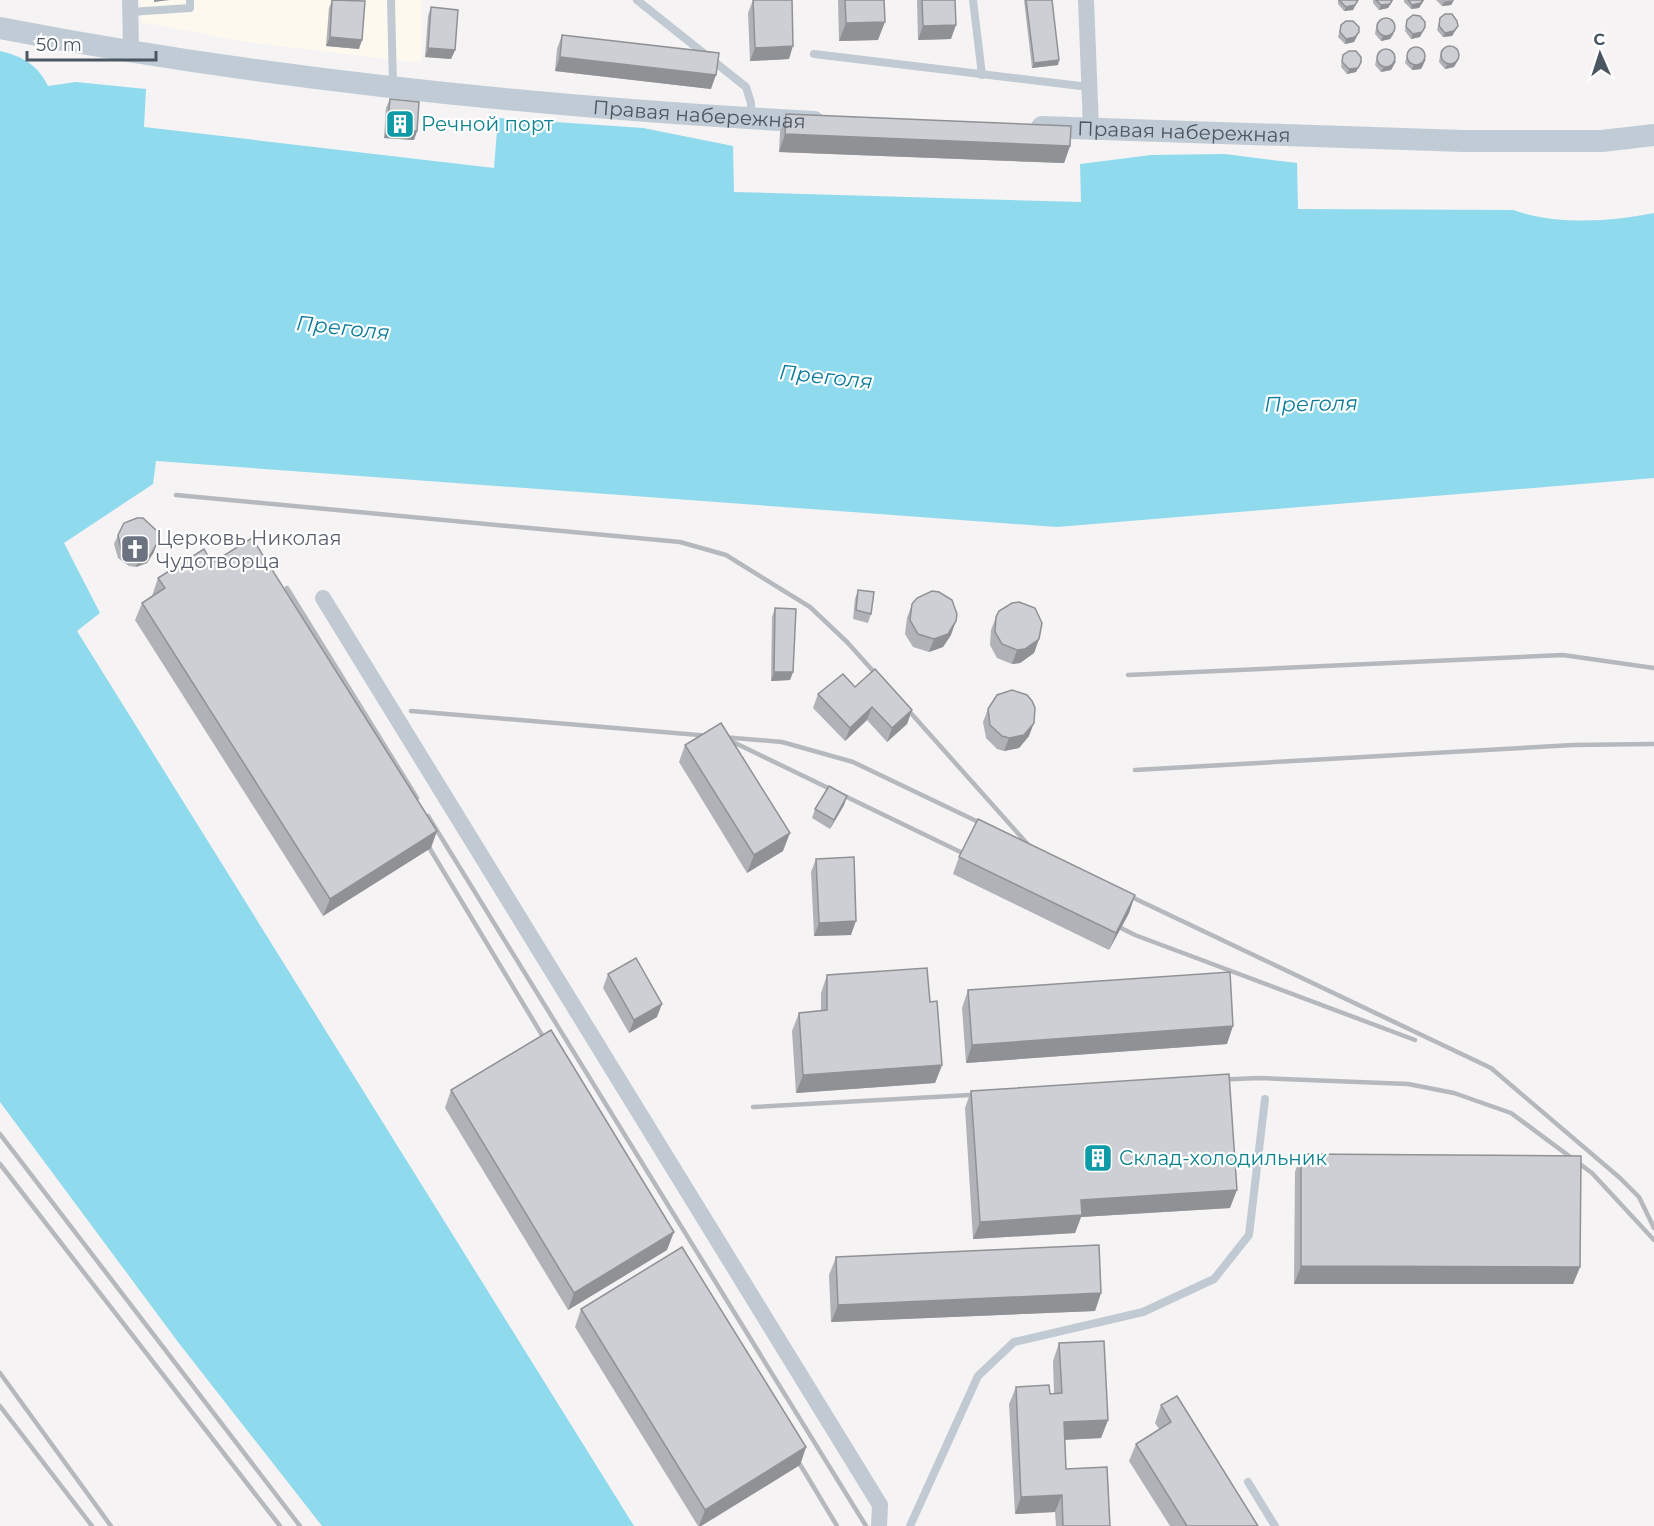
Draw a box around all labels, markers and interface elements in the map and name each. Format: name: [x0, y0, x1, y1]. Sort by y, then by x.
scale bar: [27, 24, 156, 62]
north arrow: [1570, 24, 1630, 84]
text: С: [1593, 30, 1606, 49]
text: 50 m: [36, 34, 82, 56]
street label: Правая набережная: [592, 95, 806, 134]
building icon: Речной порт: [384, 108, 416, 140]
place label: Речной порт: [421, 112, 554, 136]
street label: Правая набережная: [1077, 116, 1291, 147]
water label: Преголя: [295, 310, 391, 345]
water label: Преголя: [778, 359, 874, 394]
water label: Преголя: [1264, 390, 1358, 417]
place label: Церковь Николая Чудотворца: [156, 526, 342, 573]
church icon: Церковь Николая Чудотворца: [119, 533, 151, 565]
building icon: Склад-холодильник: [1082, 1142, 1114, 1174]
place label: Склад-холодильник: [1119, 1146, 1328, 1170]

